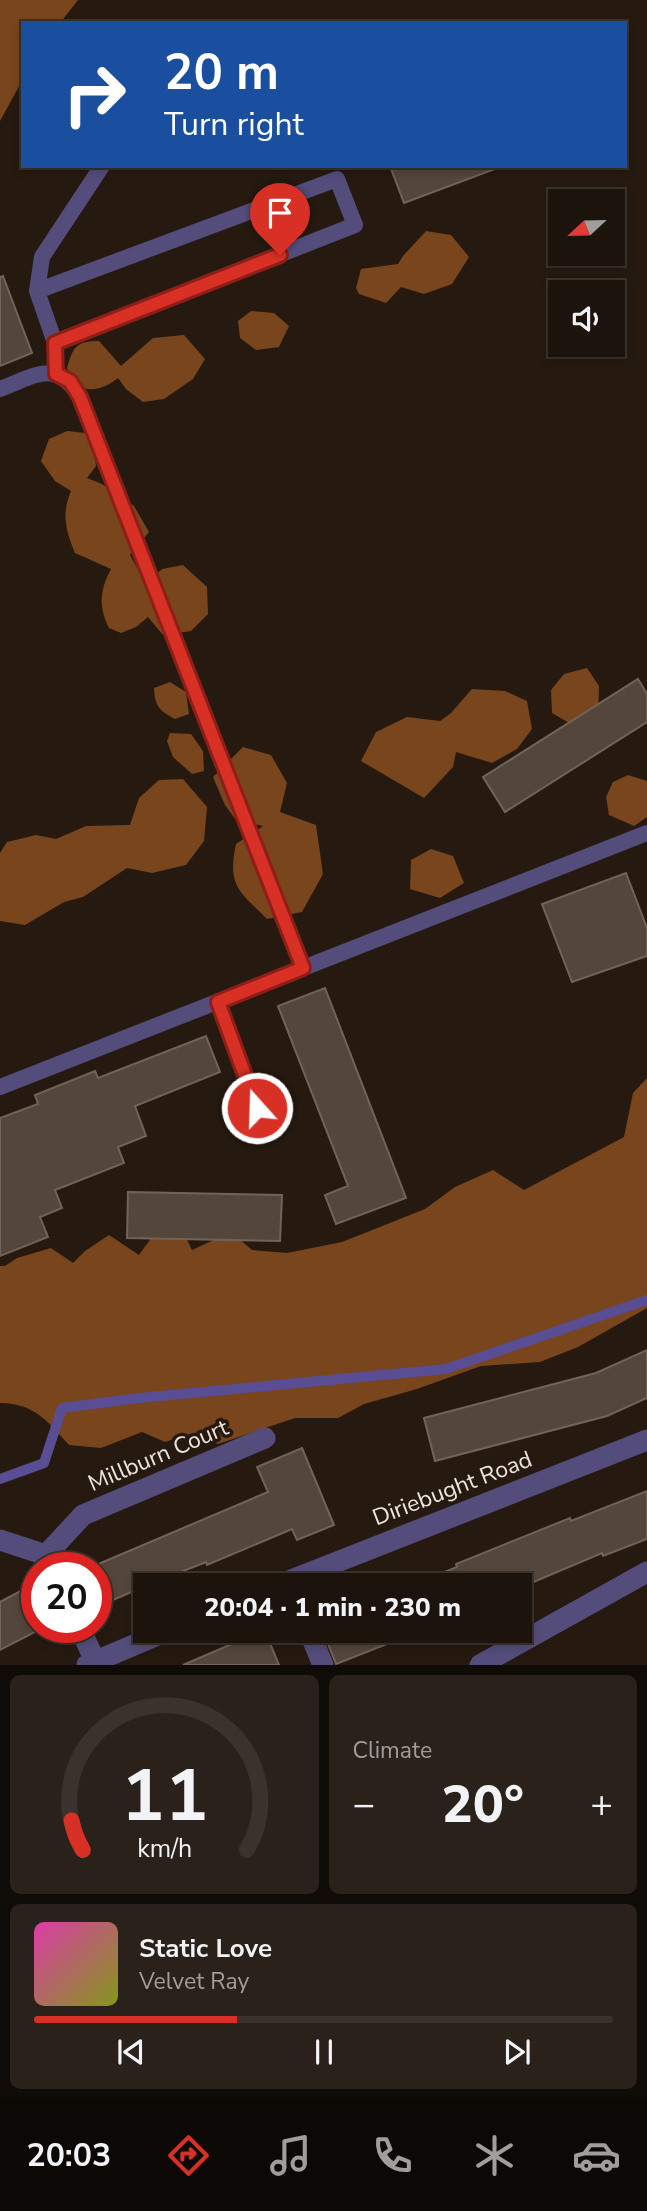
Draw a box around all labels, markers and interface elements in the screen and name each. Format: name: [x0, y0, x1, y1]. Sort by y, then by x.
text: 20 m: [164, 39, 279, 106]
icon: right: [49, 49, 140, 140]
text: Turn right: [164, 103, 304, 146]
pin: [250, 183, 310, 255]
north arrow: [548, 189, 625, 266]
map controls: [548, 189, 625, 357]
icon: arrive: [261, 194, 299, 232]
button: sound: [548, 280, 625, 357]
position arrow: [220, 1071, 294, 1145]
street label: Millburn Court: [83, 1412, 234, 1499]
street label: Diriebught Road: [368, 1444, 536, 1533]
speed limit sign: 20: [21, 1552, 112, 1643]
text: 20:04 · 1 min · 230 m: [204, 1590, 461, 1625]
text: Climate: [353, 1735, 432, 1766]
text: 11: [121, 1747, 208, 1847]
text: 20°: [442, 1769, 524, 1840]
text: −: [353, 1779, 375, 1830]
text: +: [590, 1779, 613, 1830]
text: km/h: [137, 1832, 192, 1866]
text: Static Love: [139, 1931, 272, 1966]
text: Velvet Ray: [139, 1966, 249, 1997]
icon: previous: [112, 2033, 150, 2071]
icon: pause: [305, 2033, 343, 2071]
icon: next: [498, 2033, 536, 2071]
icon: directions: [164, 2131, 213, 2180]
icon: music: [266, 2131, 315, 2180]
icon: phone: [368, 2131, 417, 2180]
icon: climate: [470, 2131, 519, 2180]
icon: car: [572, 2131, 621, 2180]
text: 20:03: [26, 2134, 111, 2177]

